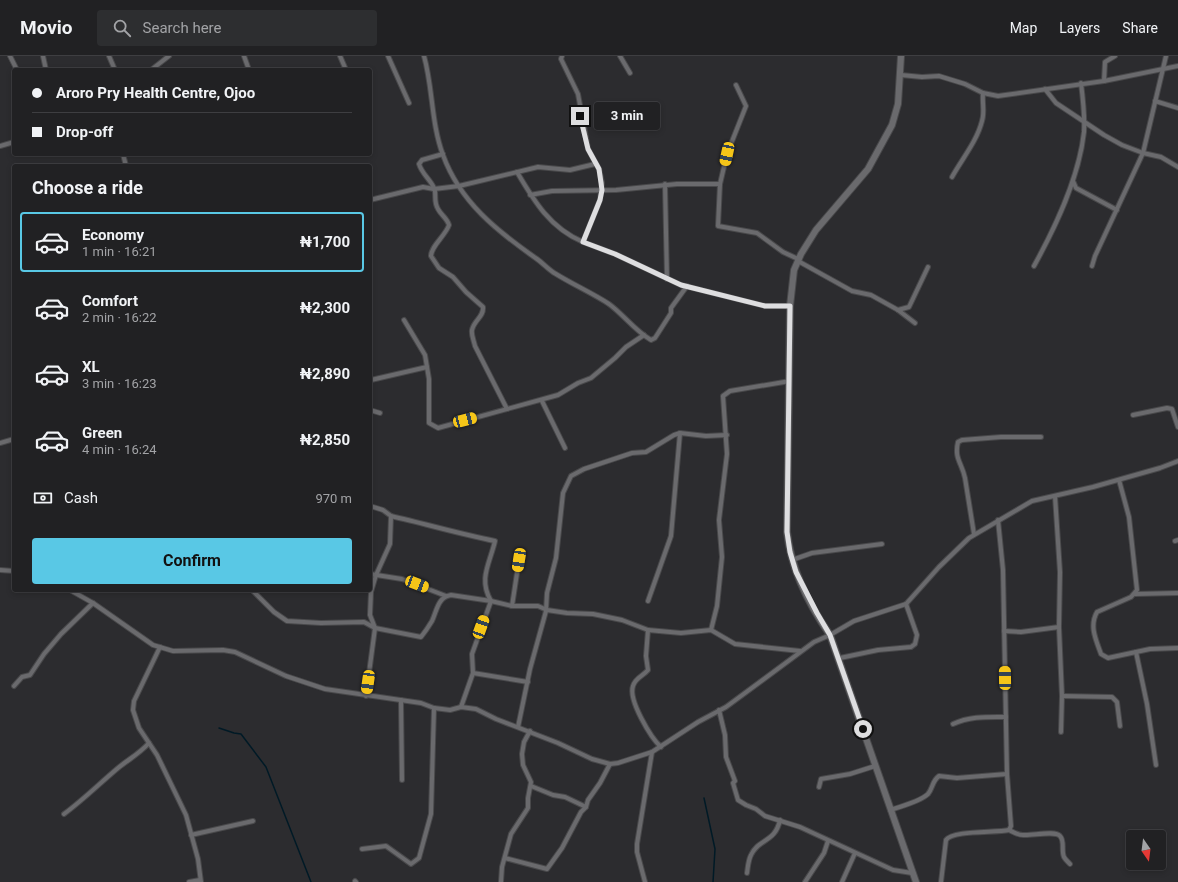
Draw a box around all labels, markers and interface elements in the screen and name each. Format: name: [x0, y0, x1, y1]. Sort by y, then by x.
search box: [97, 10, 377, 46]
text: Movio: [20, 16, 73, 39]
icon: search: [111, 17, 133, 39]
text: Search here: [143, 19, 222, 37]
text: Map: [1010, 20, 1037, 36]
text: Layers: [1059, 20, 1100, 36]
text: Share: [1122, 20, 1158, 36]
text: Aroro Pry Health Centre, Ojoo: [56, 84, 255, 102]
callout: 3 min: [594, 102, 660, 130]
route end: [571, 107, 589, 125]
text: 3 min: [611, 108, 643, 123]
text: Drop-off: [56, 123, 113, 141]
car: [719, 141, 735, 167]
text: Choose a ride: [32, 177, 143, 198]
icon: car: [34, 224, 70, 260]
text: Economy: [82, 226, 144, 244]
text: ₦1,700: [300, 233, 350, 251]
text: 1 min · 16:21: [82, 244, 157, 259]
icon: car: [34, 290, 70, 326]
text: Comfort: [82, 292, 138, 310]
text: ₦2,300: [300, 299, 350, 317]
text: 2 min · 16:22: [82, 310, 157, 325]
icon: car: [34, 356, 70, 392]
text: XL: [82, 358, 100, 376]
text: ₦2,890: [300, 365, 350, 383]
text: 3 min · 16:23: [82, 376, 157, 391]
car: [452, 411, 478, 429]
icon: car: [34, 422, 70, 458]
text: Green: [82, 424, 122, 442]
text: ₦2,850: [300, 431, 350, 449]
text: 4 min · 16:24: [82, 442, 157, 457]
icon: cash: [32, 487, 54, 509]
text: Cash: [64, 489, 98, 507]
text: 970 m: [315, 491, 352, 506]
button: Confirm: [32, 538, 352, 584]
car: [511, 547, 527, 573]
car: [404, 574, 430, 594]
car: [471, 614, 491, 640]
car: [999, 666, 1011, 690]
car: [360, 669, 376, 695]
route start: [854, 720, 872, 738]
north arrow: [1126, 830, 1166, 870]
map controls: [1126, 830, 1166, 870]

